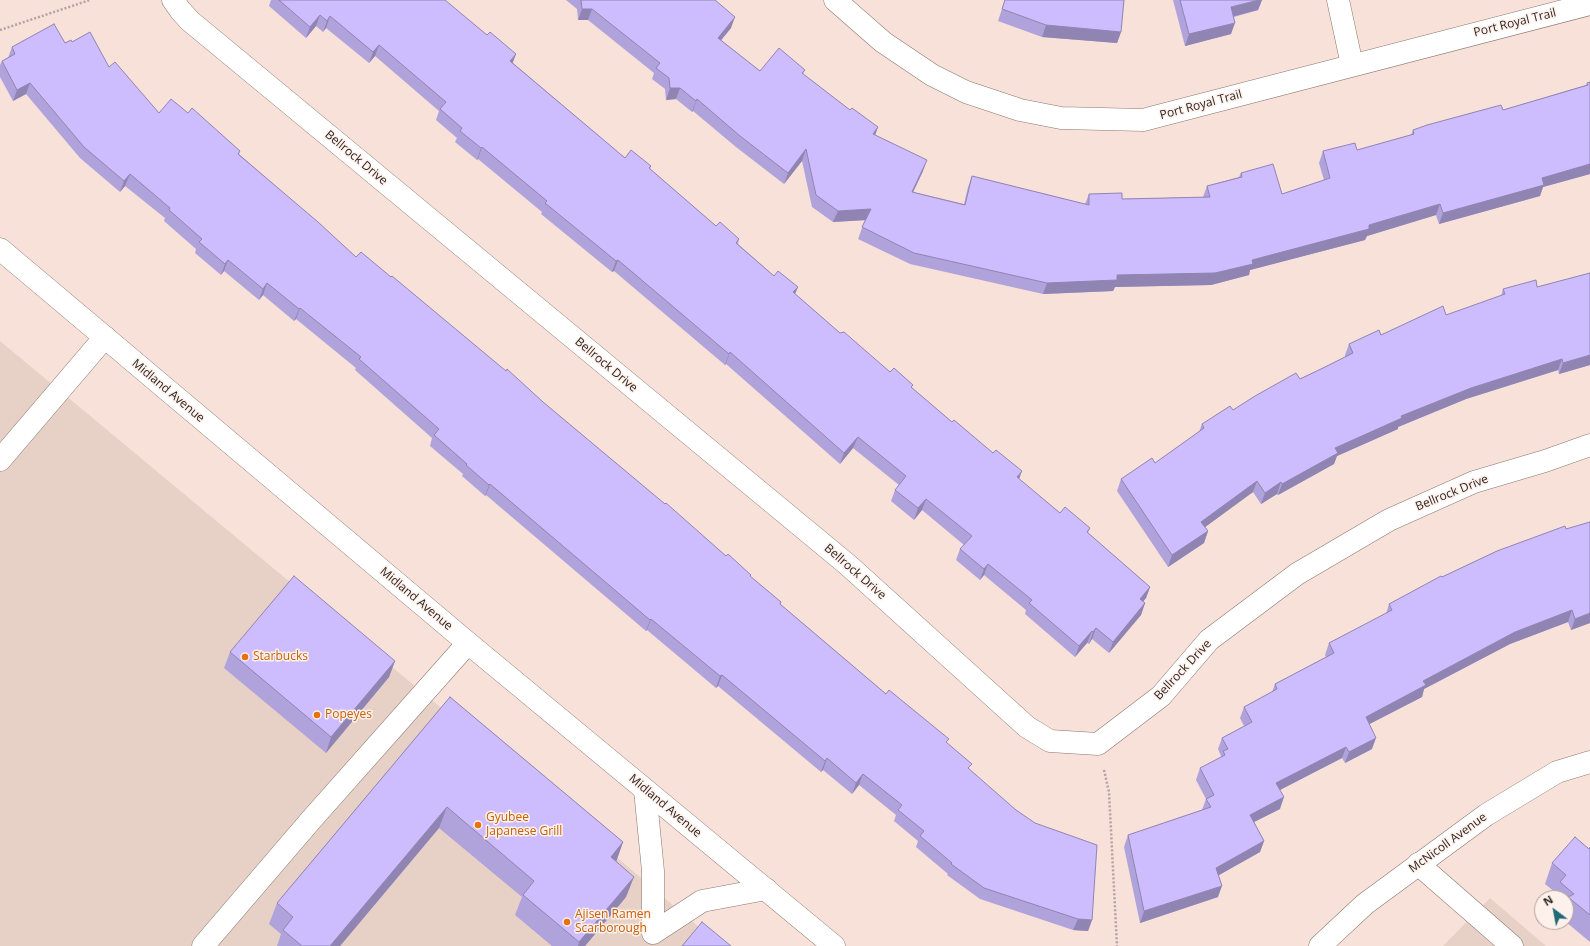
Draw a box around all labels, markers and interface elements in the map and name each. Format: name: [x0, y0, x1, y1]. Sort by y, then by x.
street label: Port Royal Trail: [1472, 6, 1558, 40]
street label: Port Royal Trail: [1158, 87, 1244, 123]
street label: Bellrock Drive: [322, 128, 390, 188]
street label: Bellrock Drive: [572, 335, 640, 395]
street label: Midland Avenue: [129, 356, 207, 426]
street label: Bellrock Drive: [1414, 472, 1490, 514]
street label: Bellrock Drive: [821, 541, 889, 603]
street label: Midland Avenue: [377, 564, 455, 634]
street label: Bellrock Drive: [1151, 637, 1215, 703]
place label: Starbucks: [253, 650, 308, 664]
marker: Starbucks: [240, 652, 250, 662]
place label: Popeyes: [325, 708, 372, 722]
marker: Popeyes: [312, 710, 322, 720]
street label: Midland Avenue: [626, 771, 704, 841]
street label: McNicoll Avenue: [1406, 810, 1490, 876]
place label: Gyubee Japanese Grill: [486, 811, 562, 839]
marker: Gyubee Japanese Grill: [473, 820, 483, 830]
north arrow: [1534, 890, 1574, 930]
text: N: [1540, 892, 1556, 909]
place label: Ajisen Ramen Scarborough: [575, 908, 651, 936]
marker: Ajisen Ramen Scarborough: [562, 917, 572, 927]

